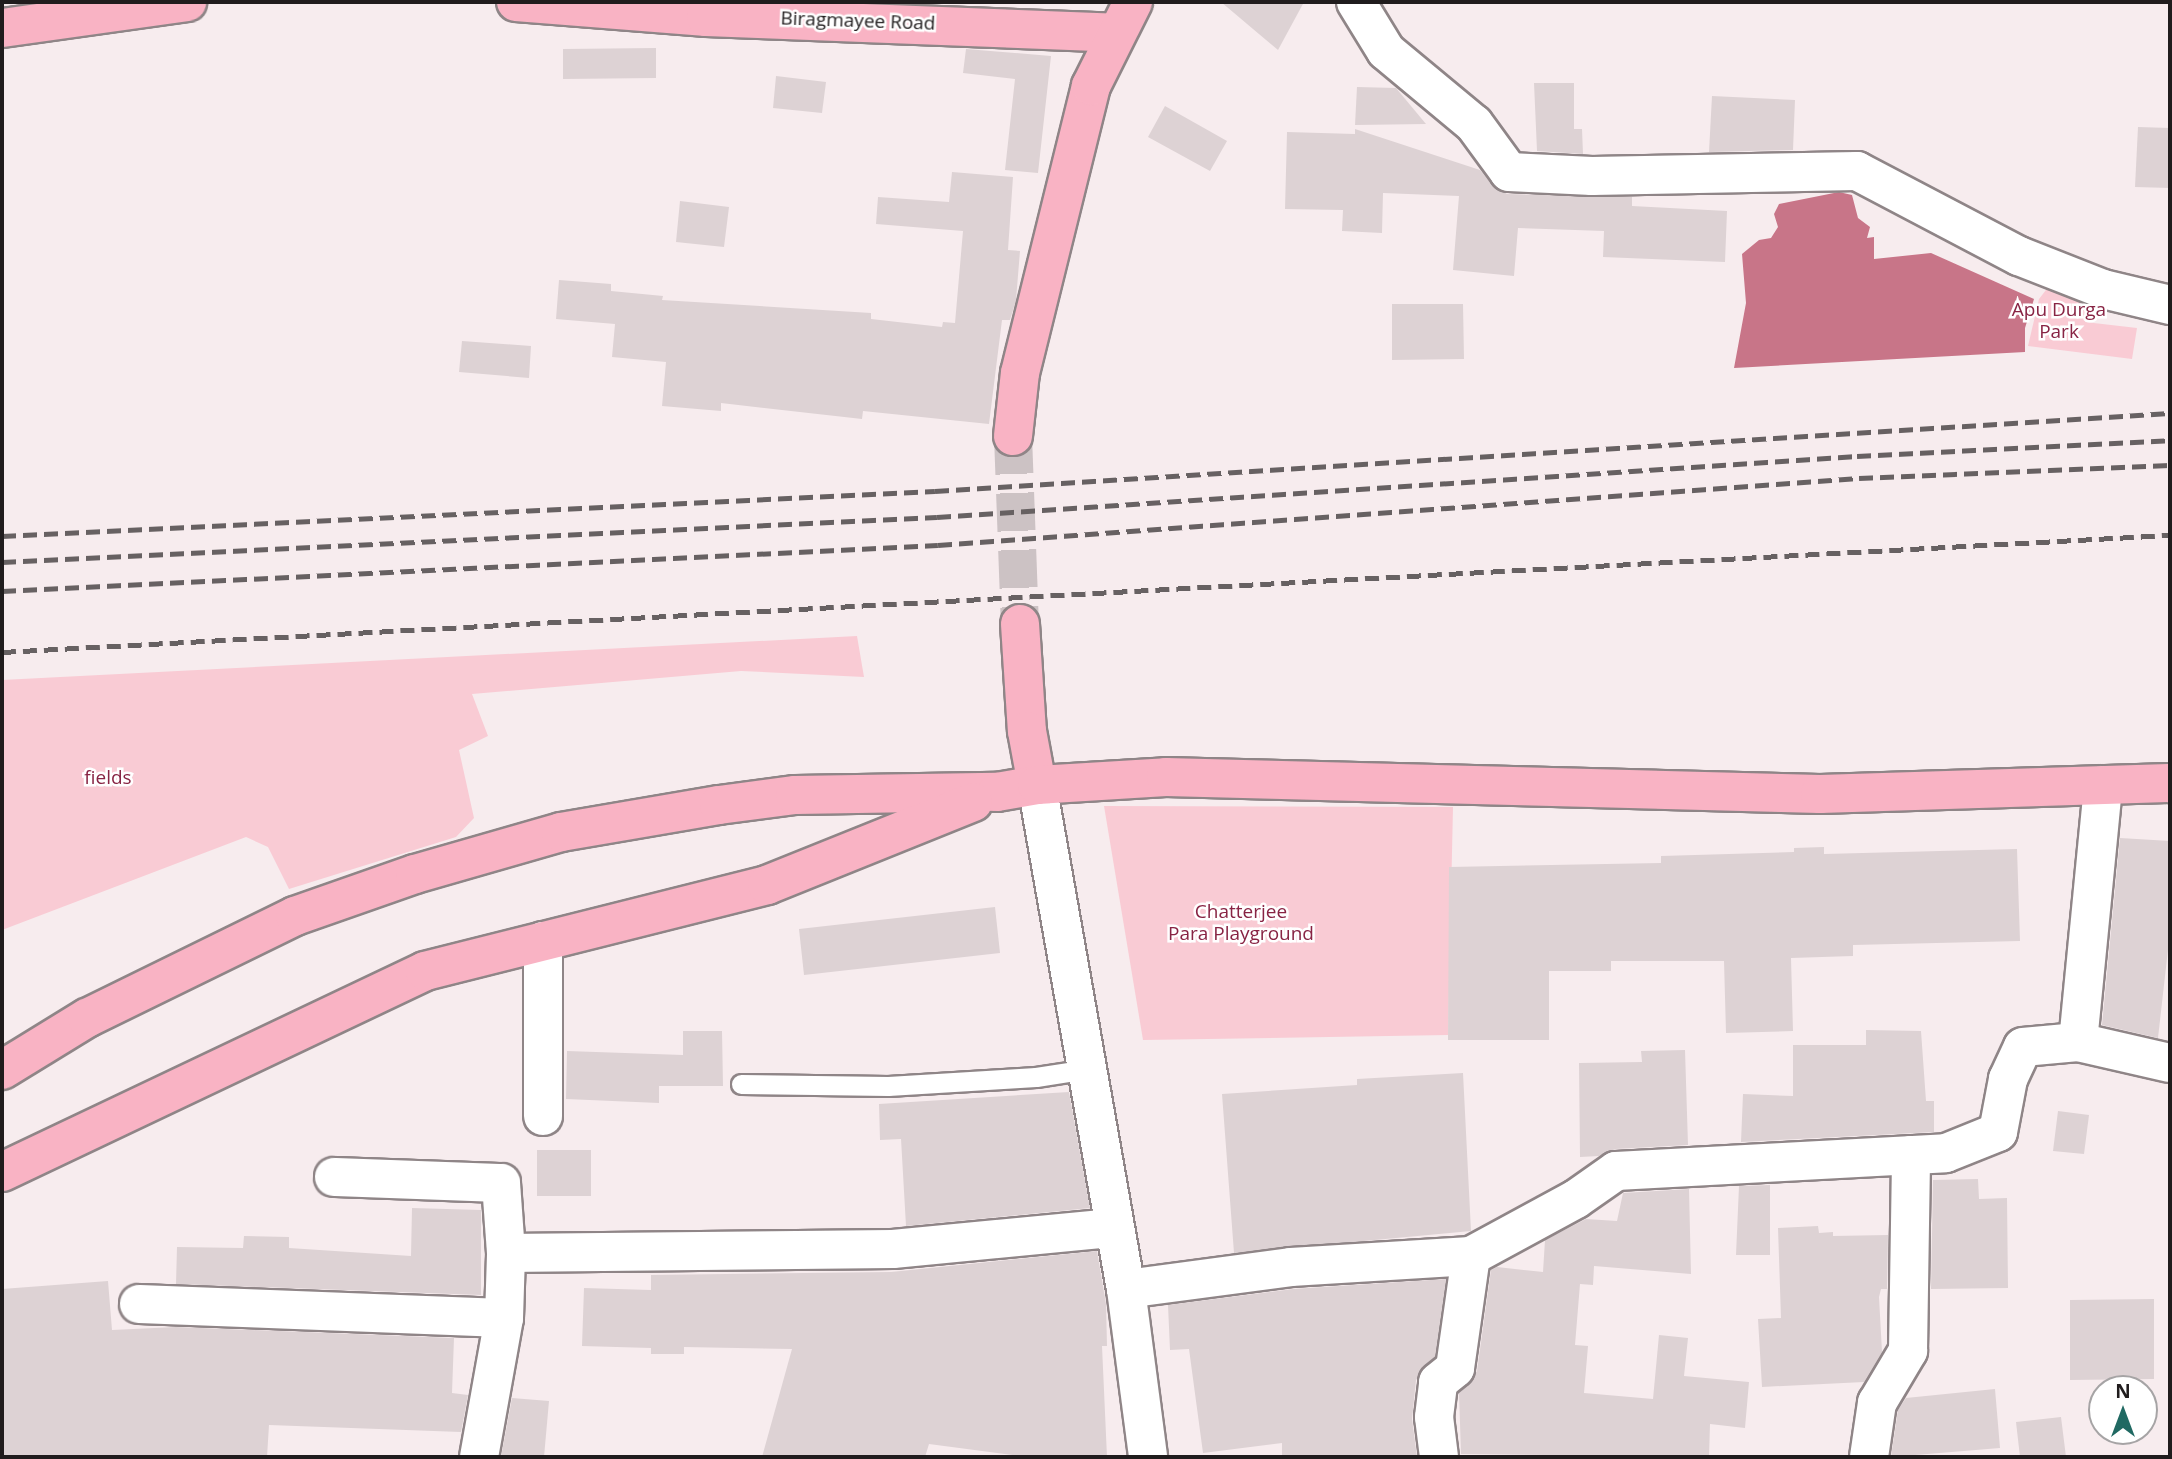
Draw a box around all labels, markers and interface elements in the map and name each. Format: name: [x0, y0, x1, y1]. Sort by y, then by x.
street label: Biragmayee Road: [780, 7, 936, 35]
park label: Apu Durga Park: [2012, 299, 2106, 343]
park label: fields: [84, 767, 132, 789]
park label: Chatterjee Para Playground: [1168, 901, 1314, 945]
north arrow: [2088, 1375, 2158, 1445]
text: N: [2115, 1378, 2131, 1404]

